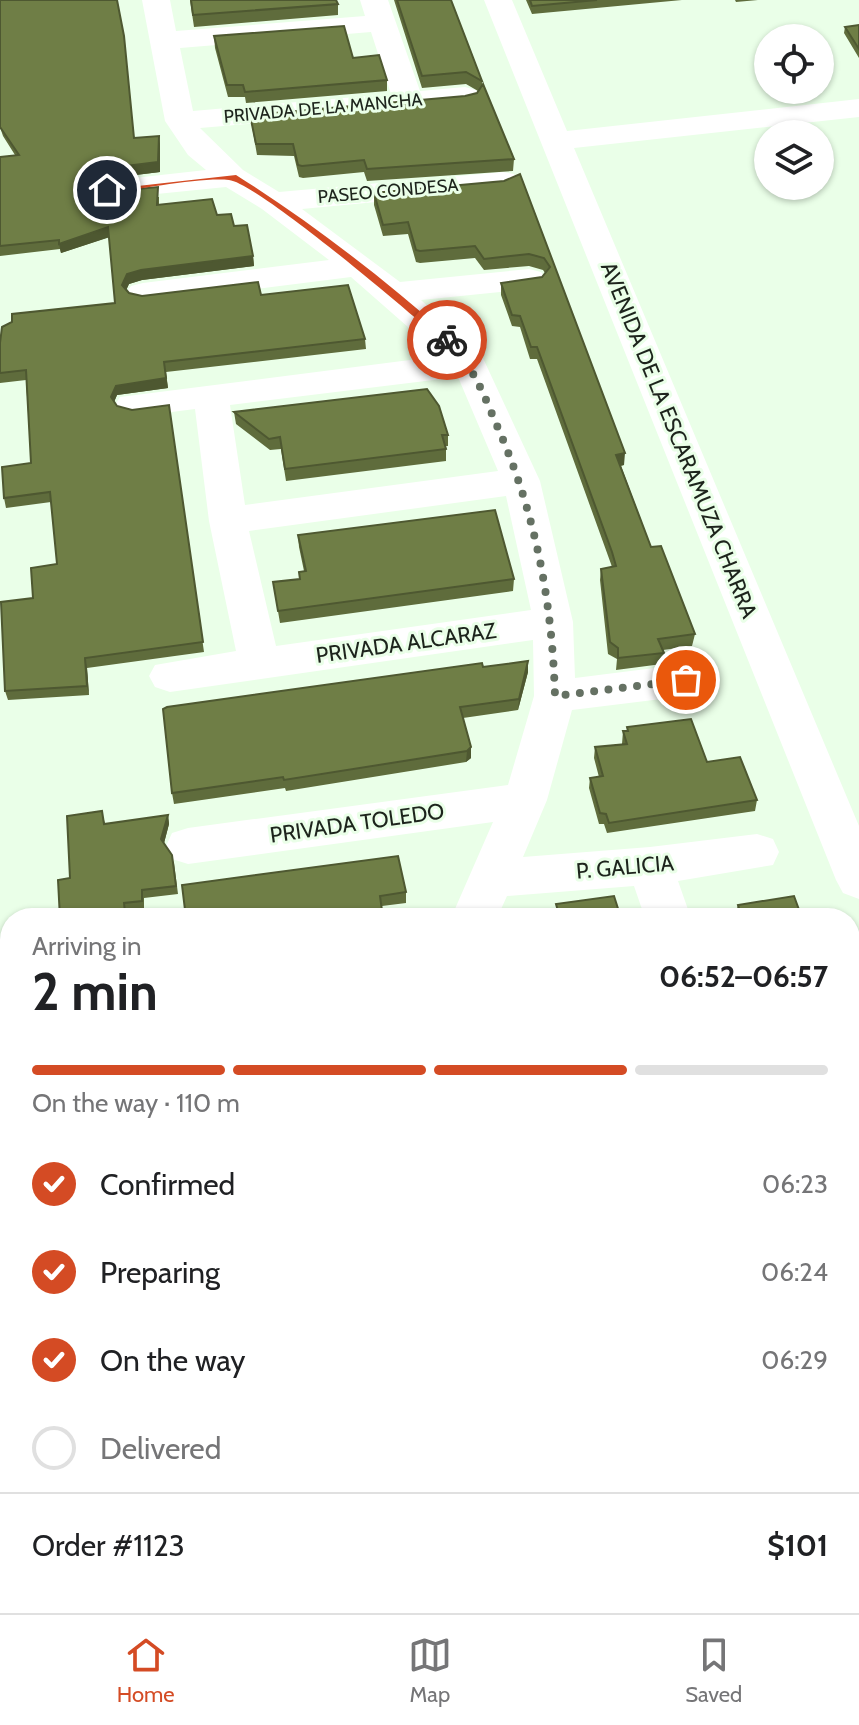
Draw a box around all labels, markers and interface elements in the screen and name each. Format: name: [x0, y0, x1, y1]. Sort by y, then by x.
map controls: [754, 24, 834, 200]
button: locate: [754, 24, 834, 104]
street label: PRIVADA DE LA MANCHA: [223, 88, 423, 128]
button: layers: [754, 120, 834, 200]
pin: [73, 156, 141, 224]
icon: home: [85, 168, 129, 212]
street label: PASEO CONDESA: [317, 174, 459, 208]
street label: AVENIDA DE LA ESCARAMUZA CHARRA: [595, 258, 763, 622]
courier: [407, 300, 487, 380]
icon: bike: [425, 318, 469, 362]
street label: PRIVADA ALCARAZ: [314, 617, 498, 669]
pin: [652, 646, 720, 714]
icon: bag: [664, 658, 708, 702]
street label: PRIVADA TOLEDO: [268, 797, 446, 849]
street label: P. GALICIA: [575, 849, 675, 885]
text: Arriving in: [32, 930, 142, 962]
text: 06:52–06:57: [659, 958, 828, 995]
text: 2 min: [32, 960, 158, 1023]
text: On the way · 110 m: [32, 1087, 240, 1119]
icon: check: [32, 1162, 76, 1206]
text: Confirmed: [100, 1166, 235, 1203]
text: 06:23: [762, 1168, 828, 1200]
icon: check: [32, 1250, 76, 1294]
text: Preparing: [100, 1254, 220, 1291]
text: 06:24: [761, 1256, 828, 1288]
icon: check: [32, 1338, 76, 1382]
text: On the way: [100, 1342, 245, 1379]
text: 06:29: [761, 1344, 828, 1376]
text: Delivered: [100, 1430, 221, 1467]
text: Order #1123: [32, 1527, 185, 1564]
text: $101: [767, 1527, 828, 1564]
tab: Home: [117, 1633, 175, 1708]
tab: Map: [408, 1633, 452, 1708]
tab: Saved: [685, 1633, 742, 1708]

